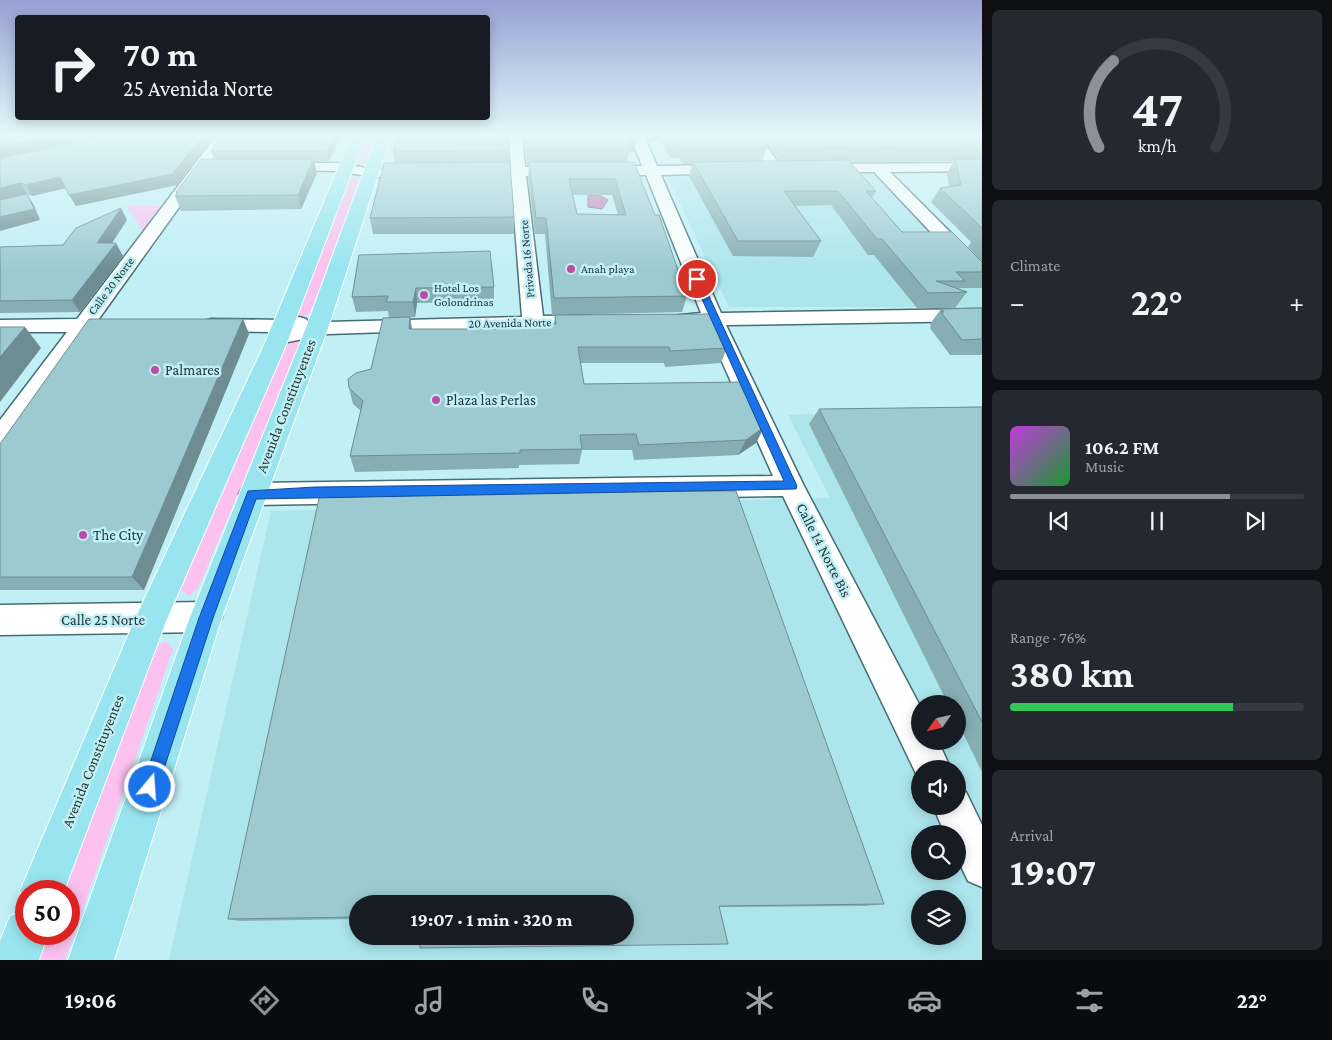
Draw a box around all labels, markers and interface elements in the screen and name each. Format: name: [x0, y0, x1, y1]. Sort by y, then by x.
icon: right: [40, 35, 105, 100]
text: 70 m: [123, 35, 197, 74]
text: 25 Avenida Norte: [123, 76, 273, 101]
text: 47: [1131, 79, 1183, 137]
text: km/h: [1138, 136, 1177, 156]
street label: Privada 16 Norte: [517, 219, 537, 299]
street label: Calle 20 Norte: [85, 254, 137, 318]
text: Climate: [1010, 257, 1060, 274]
pin: [676, 258, 718, 300]
place label: Anah playa: [581, 262, 635, 276]
marker: Anah playa: [565, 263, 577, 275]
icon: arrive: [683, 265, 711, 293]
place label: Hotel Los Golondrinas: [434, 281, 494, 309]
text: 22°: [1131, 281, 1183, 323]
text: −: [1010, 287, 1025, 318]
text: +: [1289, 287, 1304, 318]
marker: Hotel Los Golondrinas: [418, 289, 430, 301]
street label: 20 Avenida Norte: [468, 315, 552, 331]
street label: Avenida Constituyentes: [253, 337, 320, 475]
place label: Palmares: [165, 362, 220, 378]
marker: Palmares: [149, 364, 161, 376]
place label: Plaza las Perlas: [446, 392, 536, 408]
marker: Plaza las Perlas: [430, 394, 442, 406]
text: 106.2 FM: [1085, 437, 1159, 458]
text: Music: [1085, 458, 1124, 475]
street label: Calle 14 Norte Bis: [793, 500, 855, 600]
icon: previous: [1045, 507, 1073, 535]
icon: pause: [1143, 507, 1171, 535]
icon: next: [1241, 507, 1269, 535]
place label: The City: [93, 527, 143, 544]
marker: The City: [77, 529, 89, 541]
street label: Calle 25 Norte: [61, 612, 145, 628]
text: Range · 76%: [1010, 629, 1086, 646]
text: 380 km: [1010, 653, 1134, 695]
street label: Avenida Constituyentes: [59, 692, 128, 830]
north arrow: [911, 695, 966, 750]
map controls: [911, 695, 966, 945]
position arrow: [123, 760, 175, 812]
button: sound: [911, 760, 966, 815]
button: search: [911, 825, 966, 880]
text: Arrival: [1010, 827, 1054, 844]
text: 19:07: [1010, 851, 1096, 893]
speed limit sign: 50: [15, 880, 80, 945]
button: layers: [911, 890, 966, 945]
text: 19:07 · 1 min · 320 m: [410, 909, 573, 930]
icon: directions: [247, 983, 282, 1018]
icon: music: [412, 983, 447, 1018]
icon: phone: [577, 983, 612, 1018]
icon: climate: [742, 983, 777, 1018]
icon: car: [907, 983, 942, 1018]
icon: filters: [1072, 983, 1107, 1018]
text: 19:06: [65, 988, 117, 1013]
text: 22°: [1237, 988, 1267, 1013]

